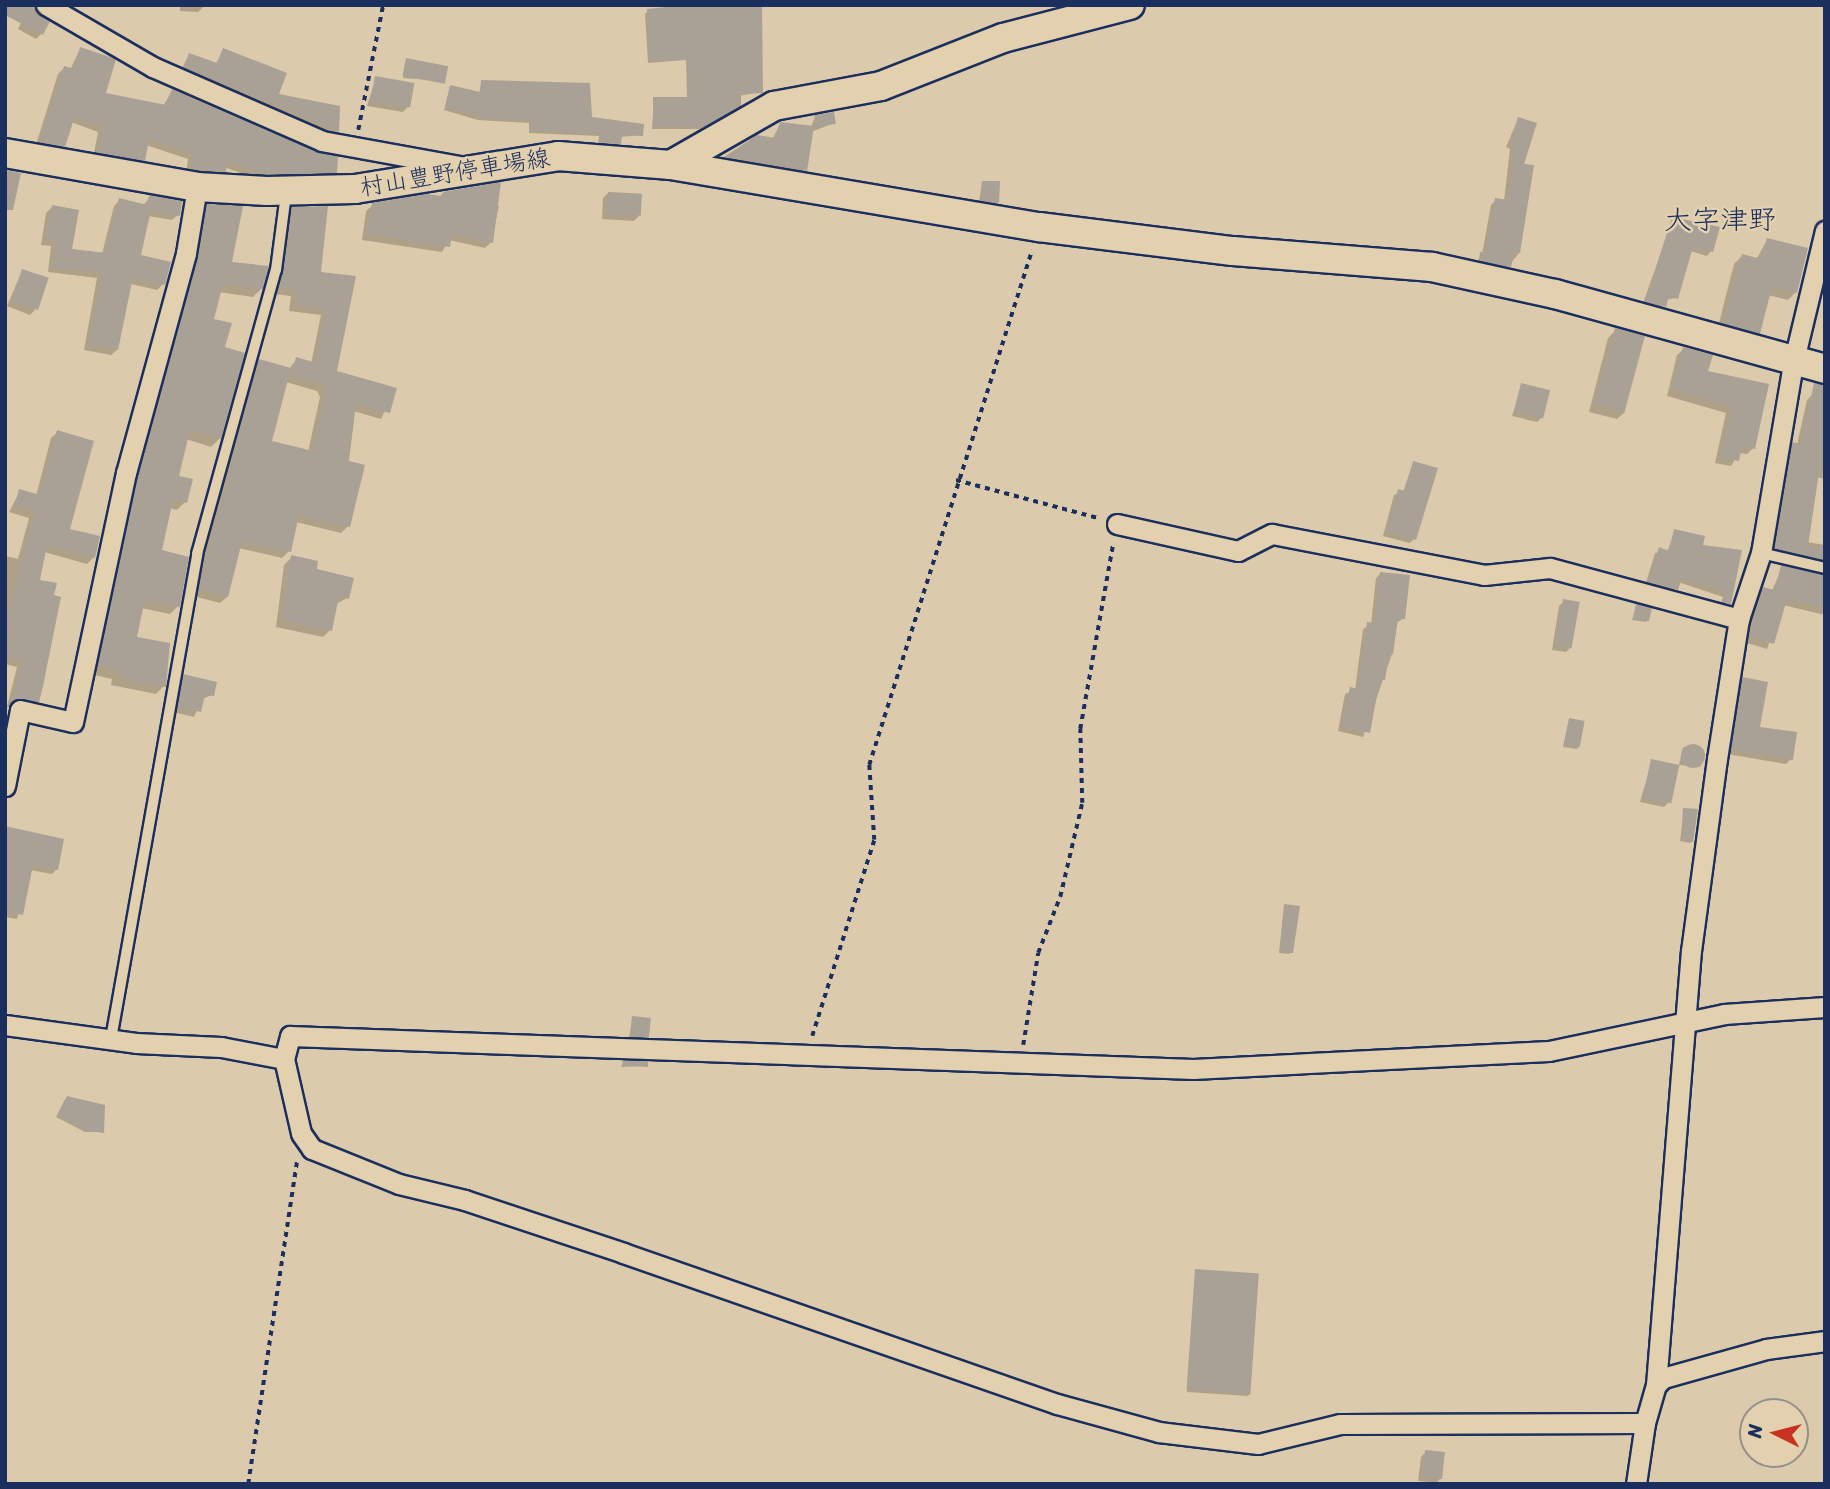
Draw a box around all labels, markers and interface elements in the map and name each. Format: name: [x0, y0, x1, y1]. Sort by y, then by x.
street label: 村山豊野停車場線: [358, 144, 552, 202]
district label: 大字津野: [1664, 203, 1776, 237]
north arrow: [1739, 1398, 1809, 1468]
text: N: [1738, 1423, 1772, 1439]

